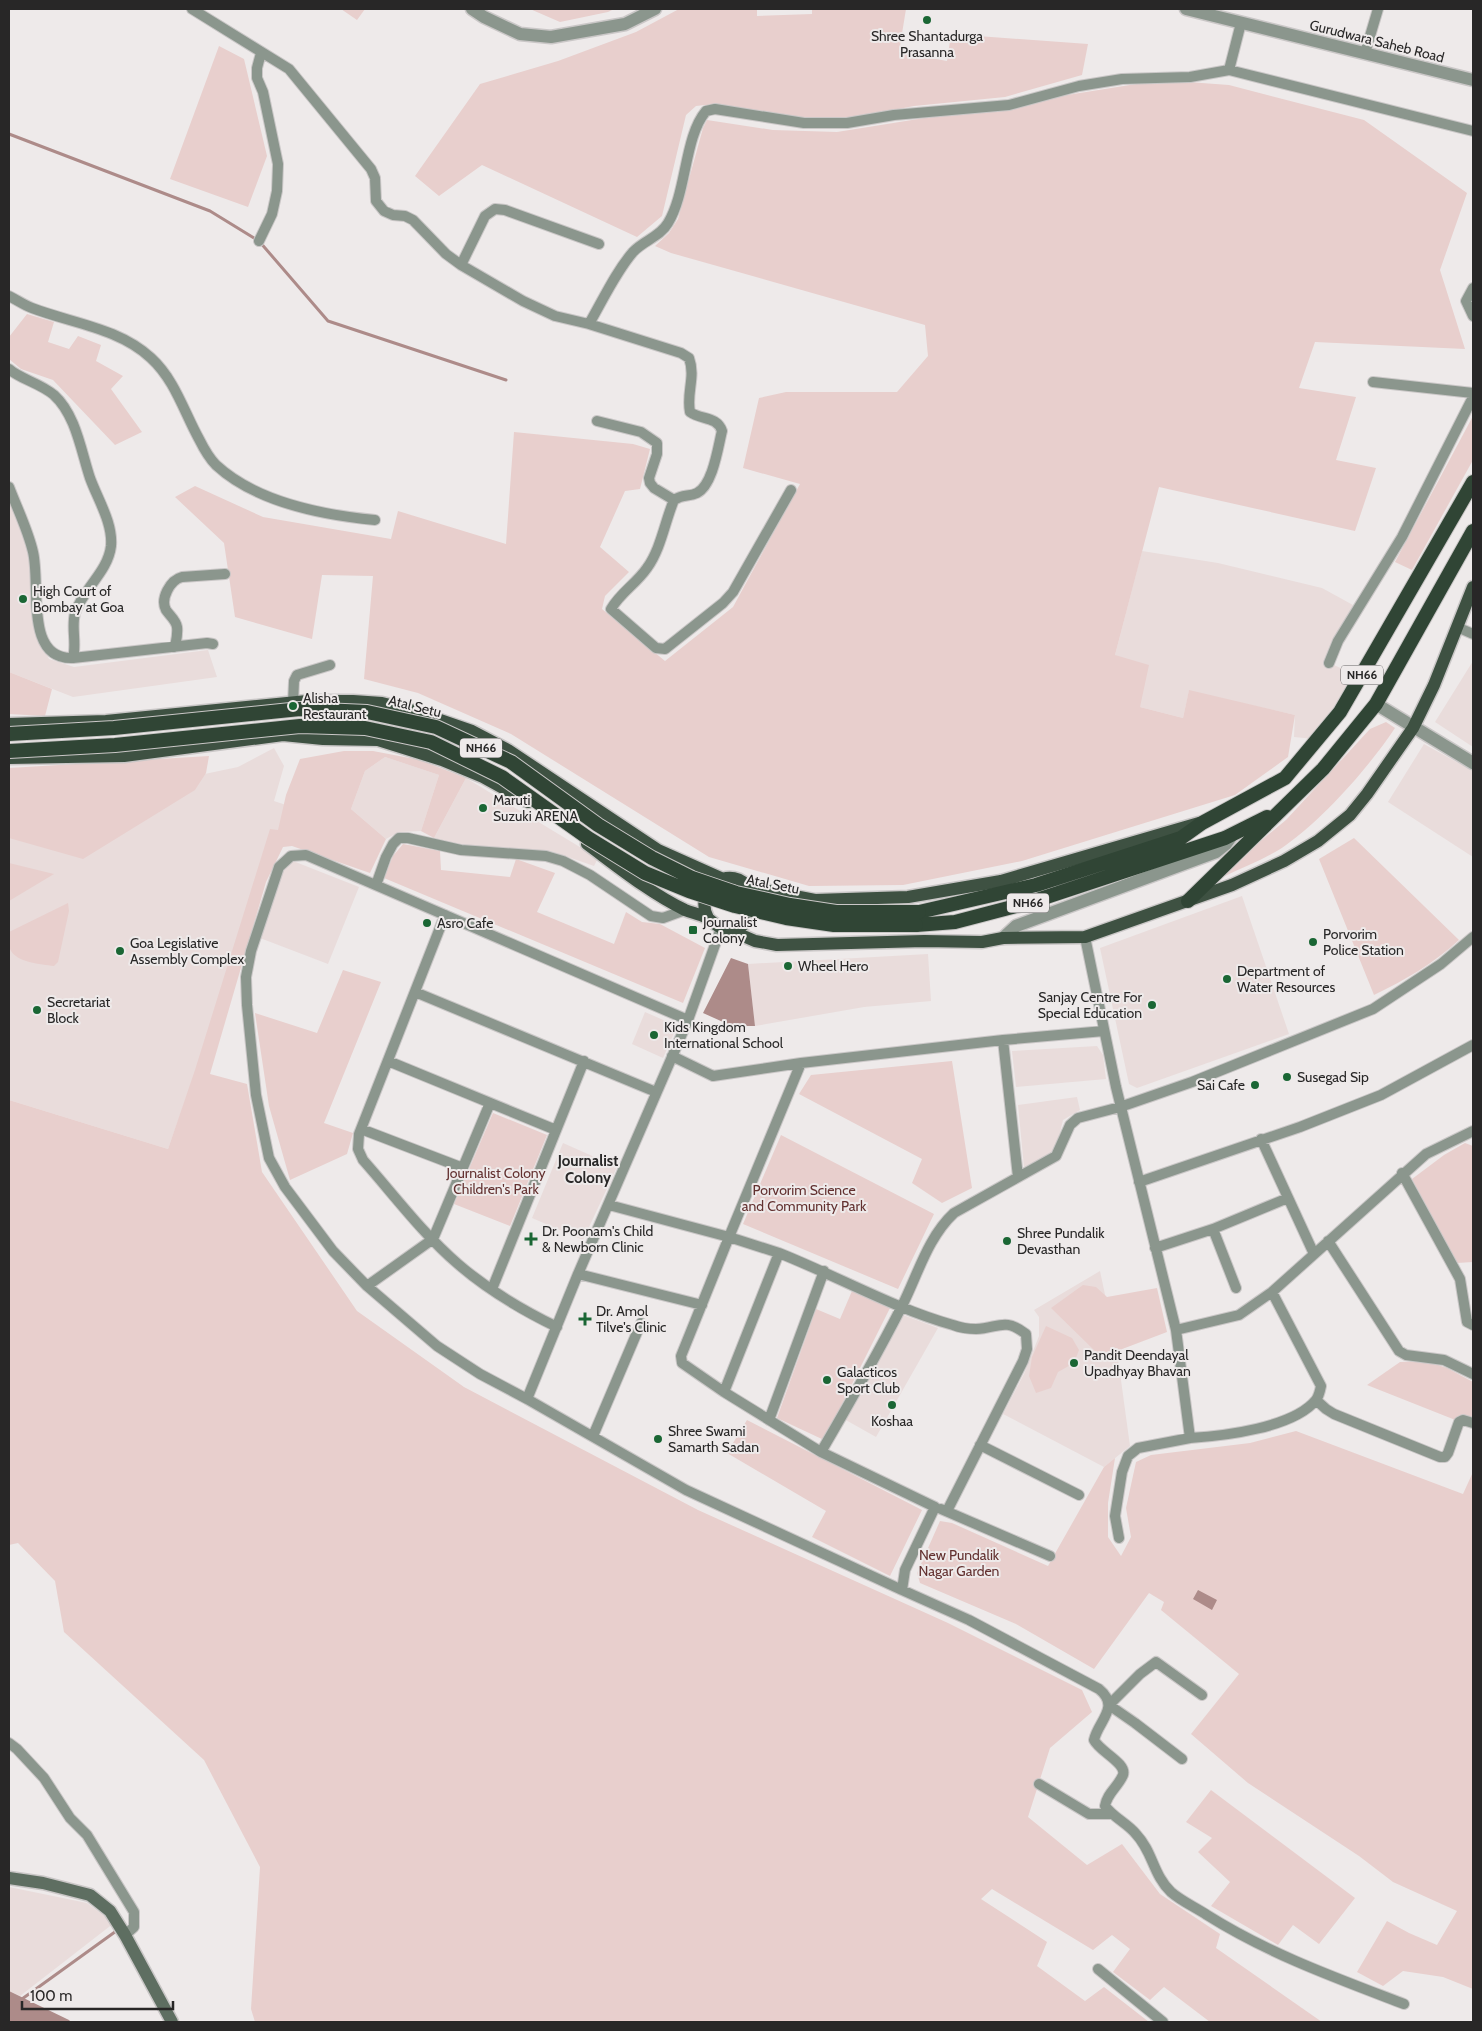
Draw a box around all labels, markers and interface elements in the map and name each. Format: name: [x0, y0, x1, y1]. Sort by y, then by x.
marker: Shree Shantadurga Prasanna: [921, 14, 933, 26]
street label: Gurudwara Saheb Road: [1308, 16, 1446, 66]
place label: Shree Shantadurga Prasanna: [871, 27, 983, 61]
place label: High Court of Bombay at Goa: [33, 582, 124, 616]
marker: High Court of Bombay at Goa: [17, 593, 29, 605]
road number: NH66: [1341, 666, 1383, 684]
place label: Alisha Restaurant: [303, 689, 367, 723]
street label: Atal Setu: [387, 691, 443, 721]
marker: Alisha Restaurant: [287, 700, 299, 712]
road number: NH66: [460, 738, 502, 758]
place label: Maruti Suzuki ARENA: [493, 791, 578, 825]
marker: Maruti Suzuki ARENA: [477, 802, 489, 814]
street label: Atal Setu: [745, 870, 801, 898]
road number: NH66: [1007, 894, 1049, 912]
place label: Journalist Colony: [702, 913, 757, 947]
place label: Asro Cafe: [437, 914, 493, 932]
marker: Asro Cafe: [421, 917, 433, 929]
marker: Journalist Colony: [687, 924, 699, 936]
place label: Porvorim Police Station: [1323, 925, 1404, 959]
place label: Goa Legislative Assembly Complex: [130, 934, 244, 968]
marker: Porvorim Police Station: [1307, 936, 1319, 948]
marker: Goa Legislative Assembly Complex: [114, 945, 126, 957]
place label: Wheel Hero: [798, 957, 869, 975]
marker: Wheel Hero: [782, 960, 794, 972]
place label: Department of Water Resources: [1237, 962, 1336, 996]
marker: Department of Water Resources: [1221, 973, 1233, 985]
place label: Sanjay Centre For Special Education: [1038, 988, 1143, 1022]
place label: Secretariat Block: [47, 993, 111, 1027]
marker: Sanjay Centre For Special Education: [1146, 999, 1158, 1011]
marker: Secretariat Block: [31, 1004, 43, 1016]
place label: Kids Kingdom International School: [664, 1018, 784, 1052]
marker: Kids Kingdom International School: [648, 1029, 660, 1041]
place label: Susegad Sip: [1297, 1068, 1369, 1086]
marker: Susegad Sip: [1281, 1071, 1293, 1083]
place label: Sai Cafe: [1197, 1076, 1245, 1094]
marker: Sai Cafe: [1249, 1079, 1261, 1091]
district label: Journalist Colony: [557, 1152, 618, 1187]
park label: Journalist Colony Children's Park: [445, 1164, 546, 1198]
park label: Porvorim Science and Community Park: [742, 1181, 867, 1215]
place label: Dr. Poonam's Child & Newborn Clinic: [542, 1222, 653, 1256]
place label: Shree Pundalik Devasthan: [1017, 1224, 1105, 1258]
marker: Dr. Poonam's Child & Newborn Clinic: [524, 1232, 538, 1246]
marker: Shree Pundalik Devasthan: [1001, 1235, 1013, 1247]
place label: Dr. Amol Tilve's Clinic: [596, 1302, 666, 1336]
marker: Dr. Amol Tilve's Clinic: [578, 1312, 592, 1326]
place label: Pandit Deendayal Upadhyay Bhavan: [1084, 1346, 1191, 1380]
marker: Pandit Deendayal Upadhyay Bhavan: [1068, 1357, 1080, 1369]
place label: Galacticos Sport Club: [837, 1363, 900, 1397]
marker: Galacticos Sport Club: [821, 1374, 833, 1386]
marker: Koshaa: [886, 1399, 898, 1411]
place label: Koshaa: [871, 1412, 913, 1430]
place label: Shree Swami Samarth Sadan: [668, 1422, 759, 1456]
marker: Shree Swami Samarth Sadan: [652, 1433, 664, 1445]
park label: New Pundalik Nagar Garden: [919, 1546, 1000, 1580]
scale bar: [22, 1978, 174, 2010]
text: 100 m: [30, 1987, 72, 2005]

